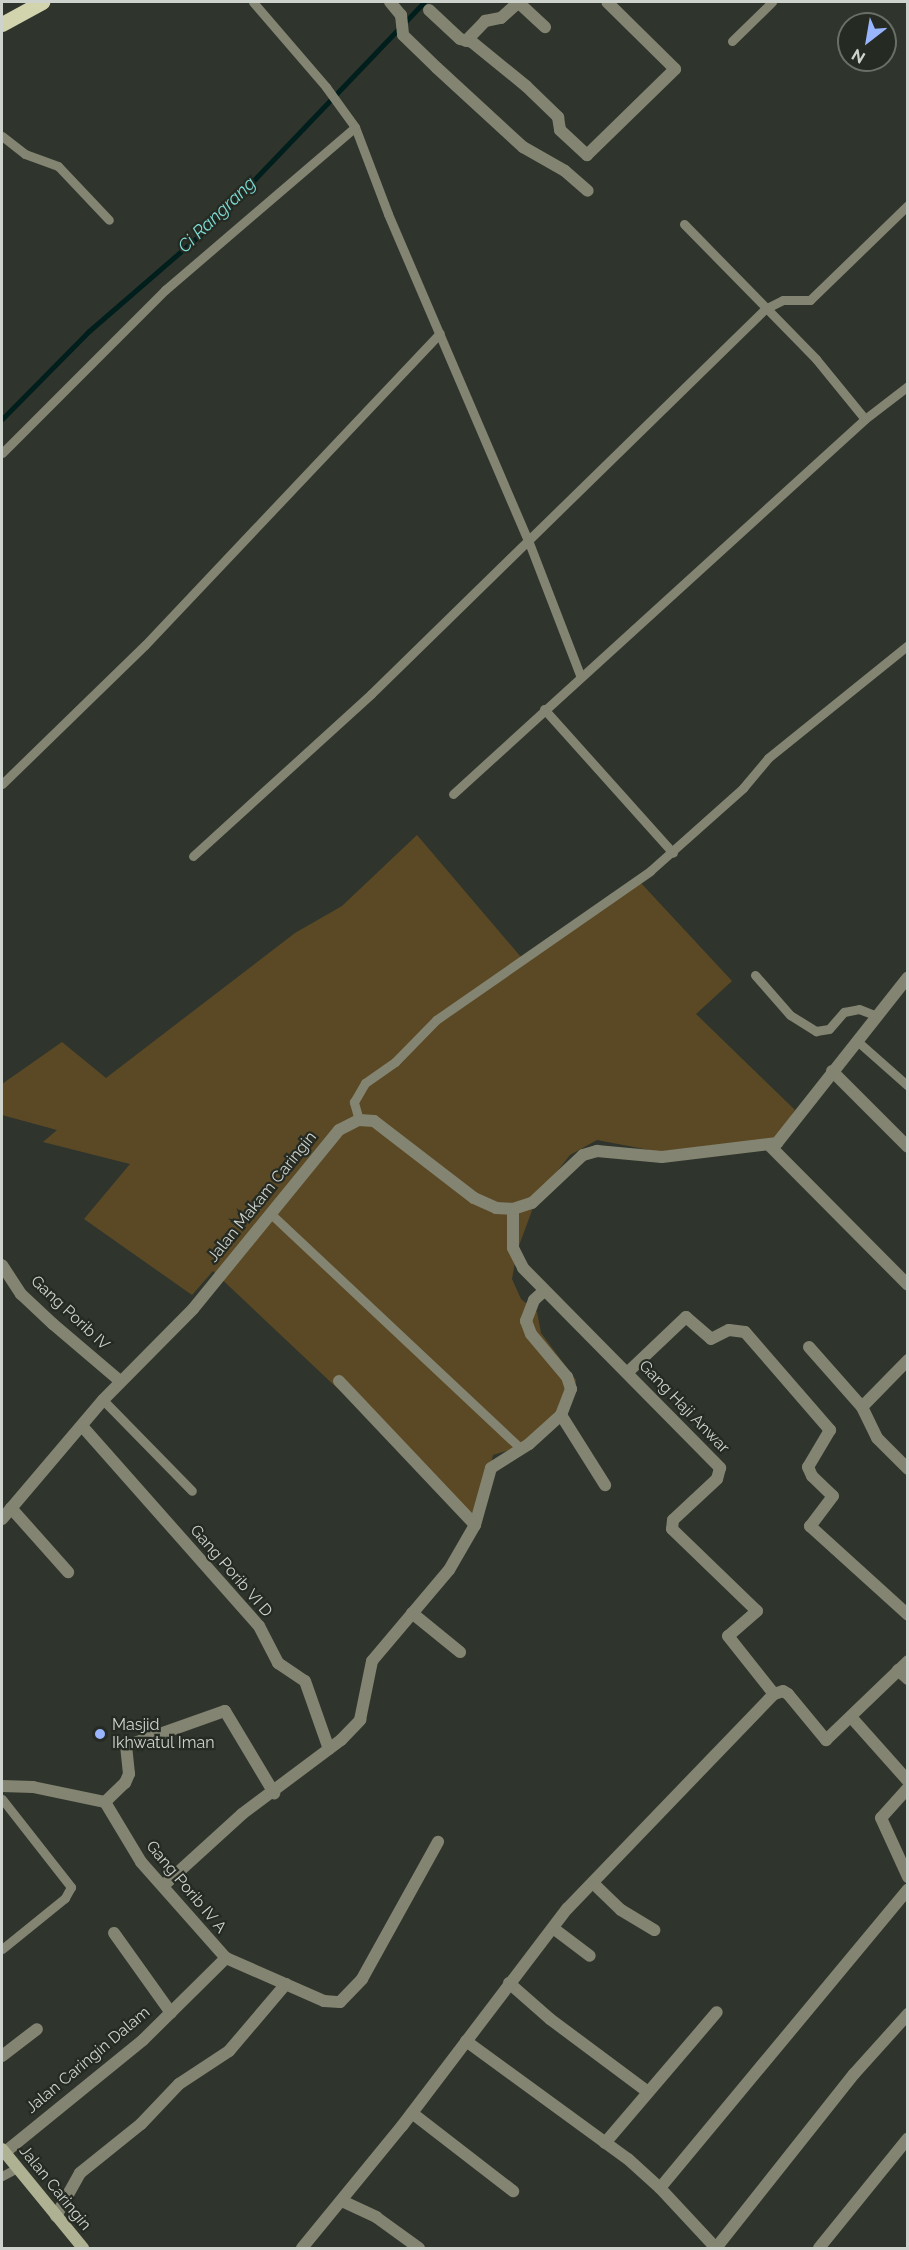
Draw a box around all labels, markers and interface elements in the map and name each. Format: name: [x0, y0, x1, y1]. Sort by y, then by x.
north arrow: [837, 12, 897, 72]
text: N: [848, 45, 869, 67]
water label: Ci Rangrang: [173, 172, 261, 258]
street label: Jalan Makam Caringin: [203, 1128, 321, 1266]
street label: Gang Porib IV: [27, 1272, 113, 1354]
street label: Gang Haji Anwar: [635, 1356, 733, 1458]
street label: Gang Porib VI D: [186, 1521, 276, 1621]
place label: Masjid Ikhwatul Iman: [112, 1715, 215, 1753]
marker: Masjid Ikhwatul Iman: [93, 1727, 107, 1741]
street label: Gang Porib IV A: [142, 1837, 230, 1937]
street label: Jalan Caringin Dalam: [22, 2003, 154, 2117]
street label: Jalan Caringin: [15, 2142, 95, 2234]

